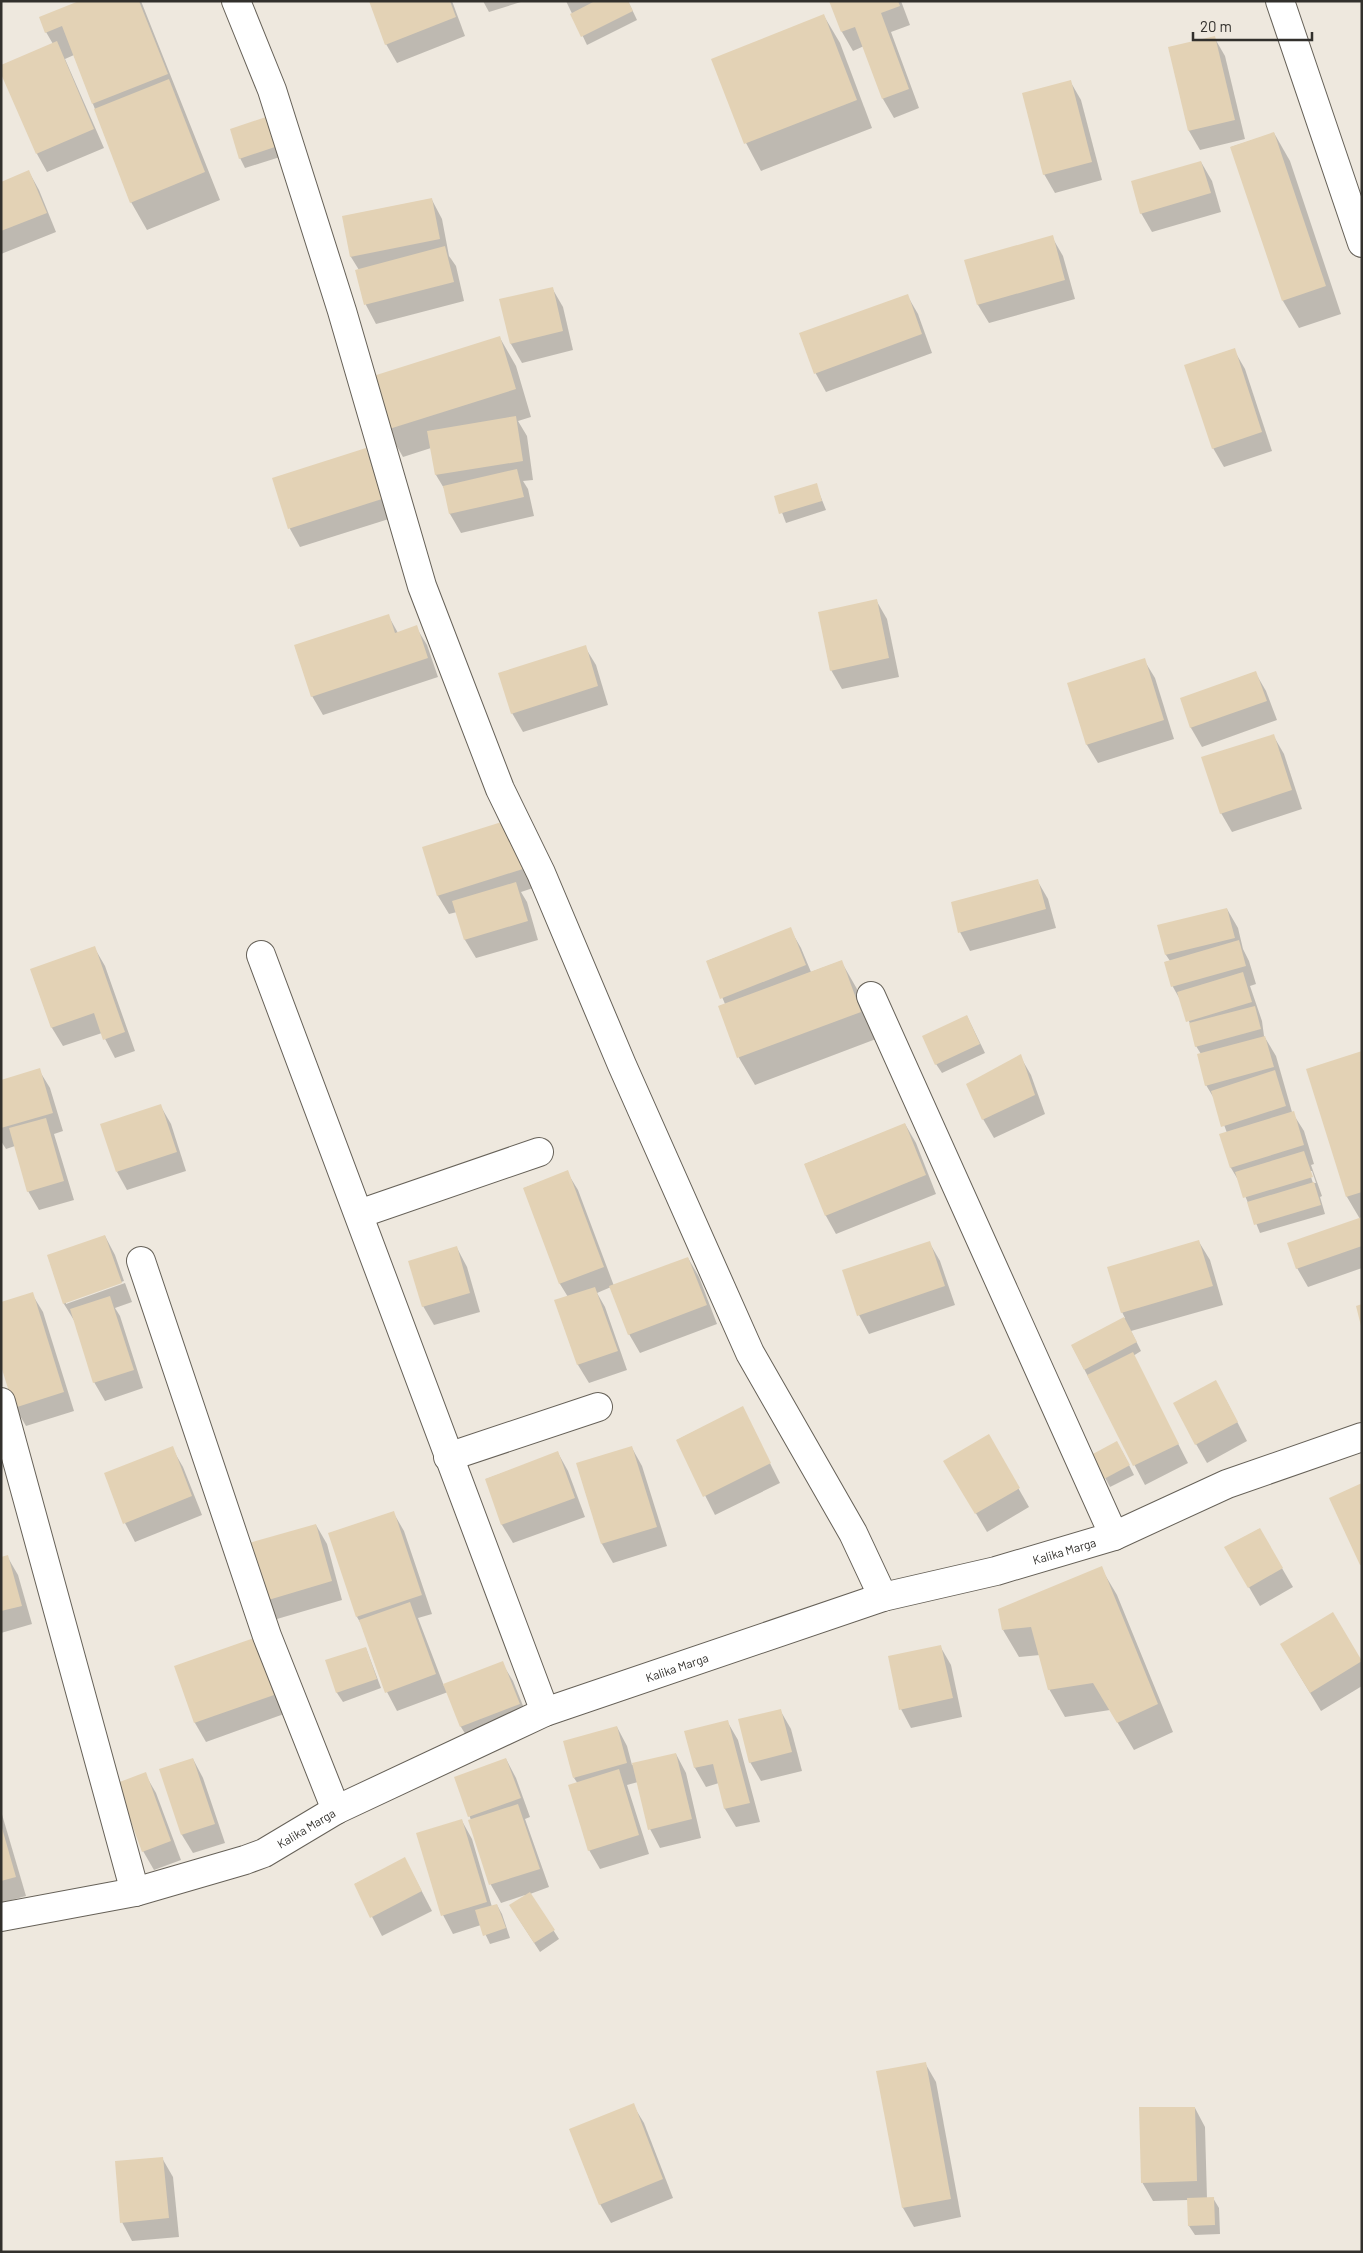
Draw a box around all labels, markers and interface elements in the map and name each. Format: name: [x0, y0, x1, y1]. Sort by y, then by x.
scale bar: [1193, 10, 1312, 42]
text: 20 m: [1200, 17, 1232, 35]
street label: Kalika Marga: [1031, 1535, 1098, 1567]
street label: Kalika Marga: [644, 1650, 710, 1684]
street label: Kalika Marga: [274, 1805, 338, 1851]

